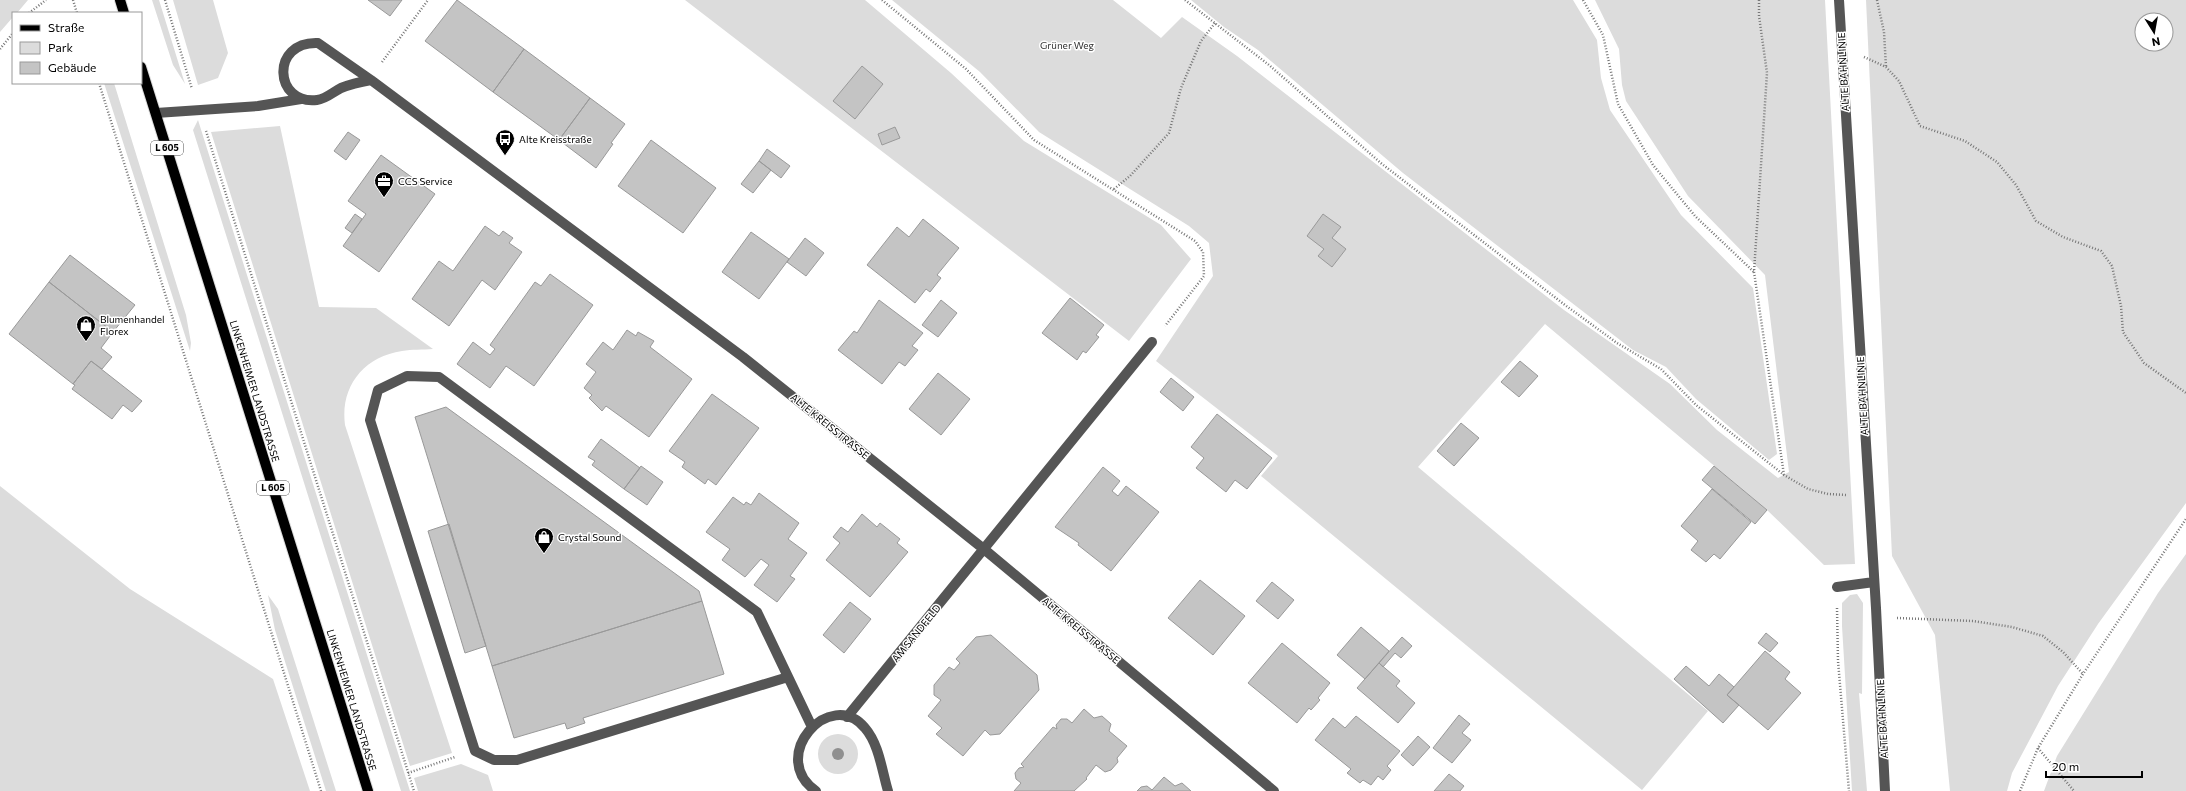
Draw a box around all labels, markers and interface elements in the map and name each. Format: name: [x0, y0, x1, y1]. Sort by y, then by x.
legend: [12, 12, 142, 84]
north arrow: [2134, 12, 2174, 52]
text: Straße: [48, 20, 84, 34]
street label: ALTE BAHNLINIE: [1835, 32, 1851, 112]
text: N: [2151, 35, 2161, 49]
park label: Grüner Weg: [1040, 39, 1095, 51]
text: Park: [48, 40, 74, 54]
text: Gebäude: [48, 60, 96, 74]
bus stop icon: Alte Kreisstraße: [494, 128, 516, 156]
place label: Alte Kreisstraße: [519, 133, 592, 145]
road number: L 605: [151, 141, 183, 155]
office icon: CCS Service: [373, 170, 395, 198]
place label: CCS Service: [398, 175, 453, 187]
place label: Blumenhandel Florex: [100, 313, 165, 337]
shop icon: Blumenhandel Florex: [75, 314, 97, 342]
street label: LINKENHEIMER LANDSTRASSE: [228, 319, 282, 463]
street label: ALTE BAHNLINIE: [1854, 356, 1870, 436]
street label: ALTE KREISSTRASSE: [788, 391, 872, 461]
road number: L 605: [257, 481, 289, 495]
shop icon: Crystal Sound: [533, 526, 555, 554]
place label: Crystal Sound: [558, 531, 621, 543]
street label: ALTE KREISSTRASSE: [1040, 594, 1122, 666]
street label: AM SANDFELD: [889, 602, 943, 664]
street label: LINKENHEIMER LANDSTRASSE: [325, 628, 379, 772]
street label: ALTE BAHNLINIE: [1874, 679, 1890, 759]
scale bar: [2046, 753, 2142, 779]
text: 20 m: [2052, 759, 2079, 773]

